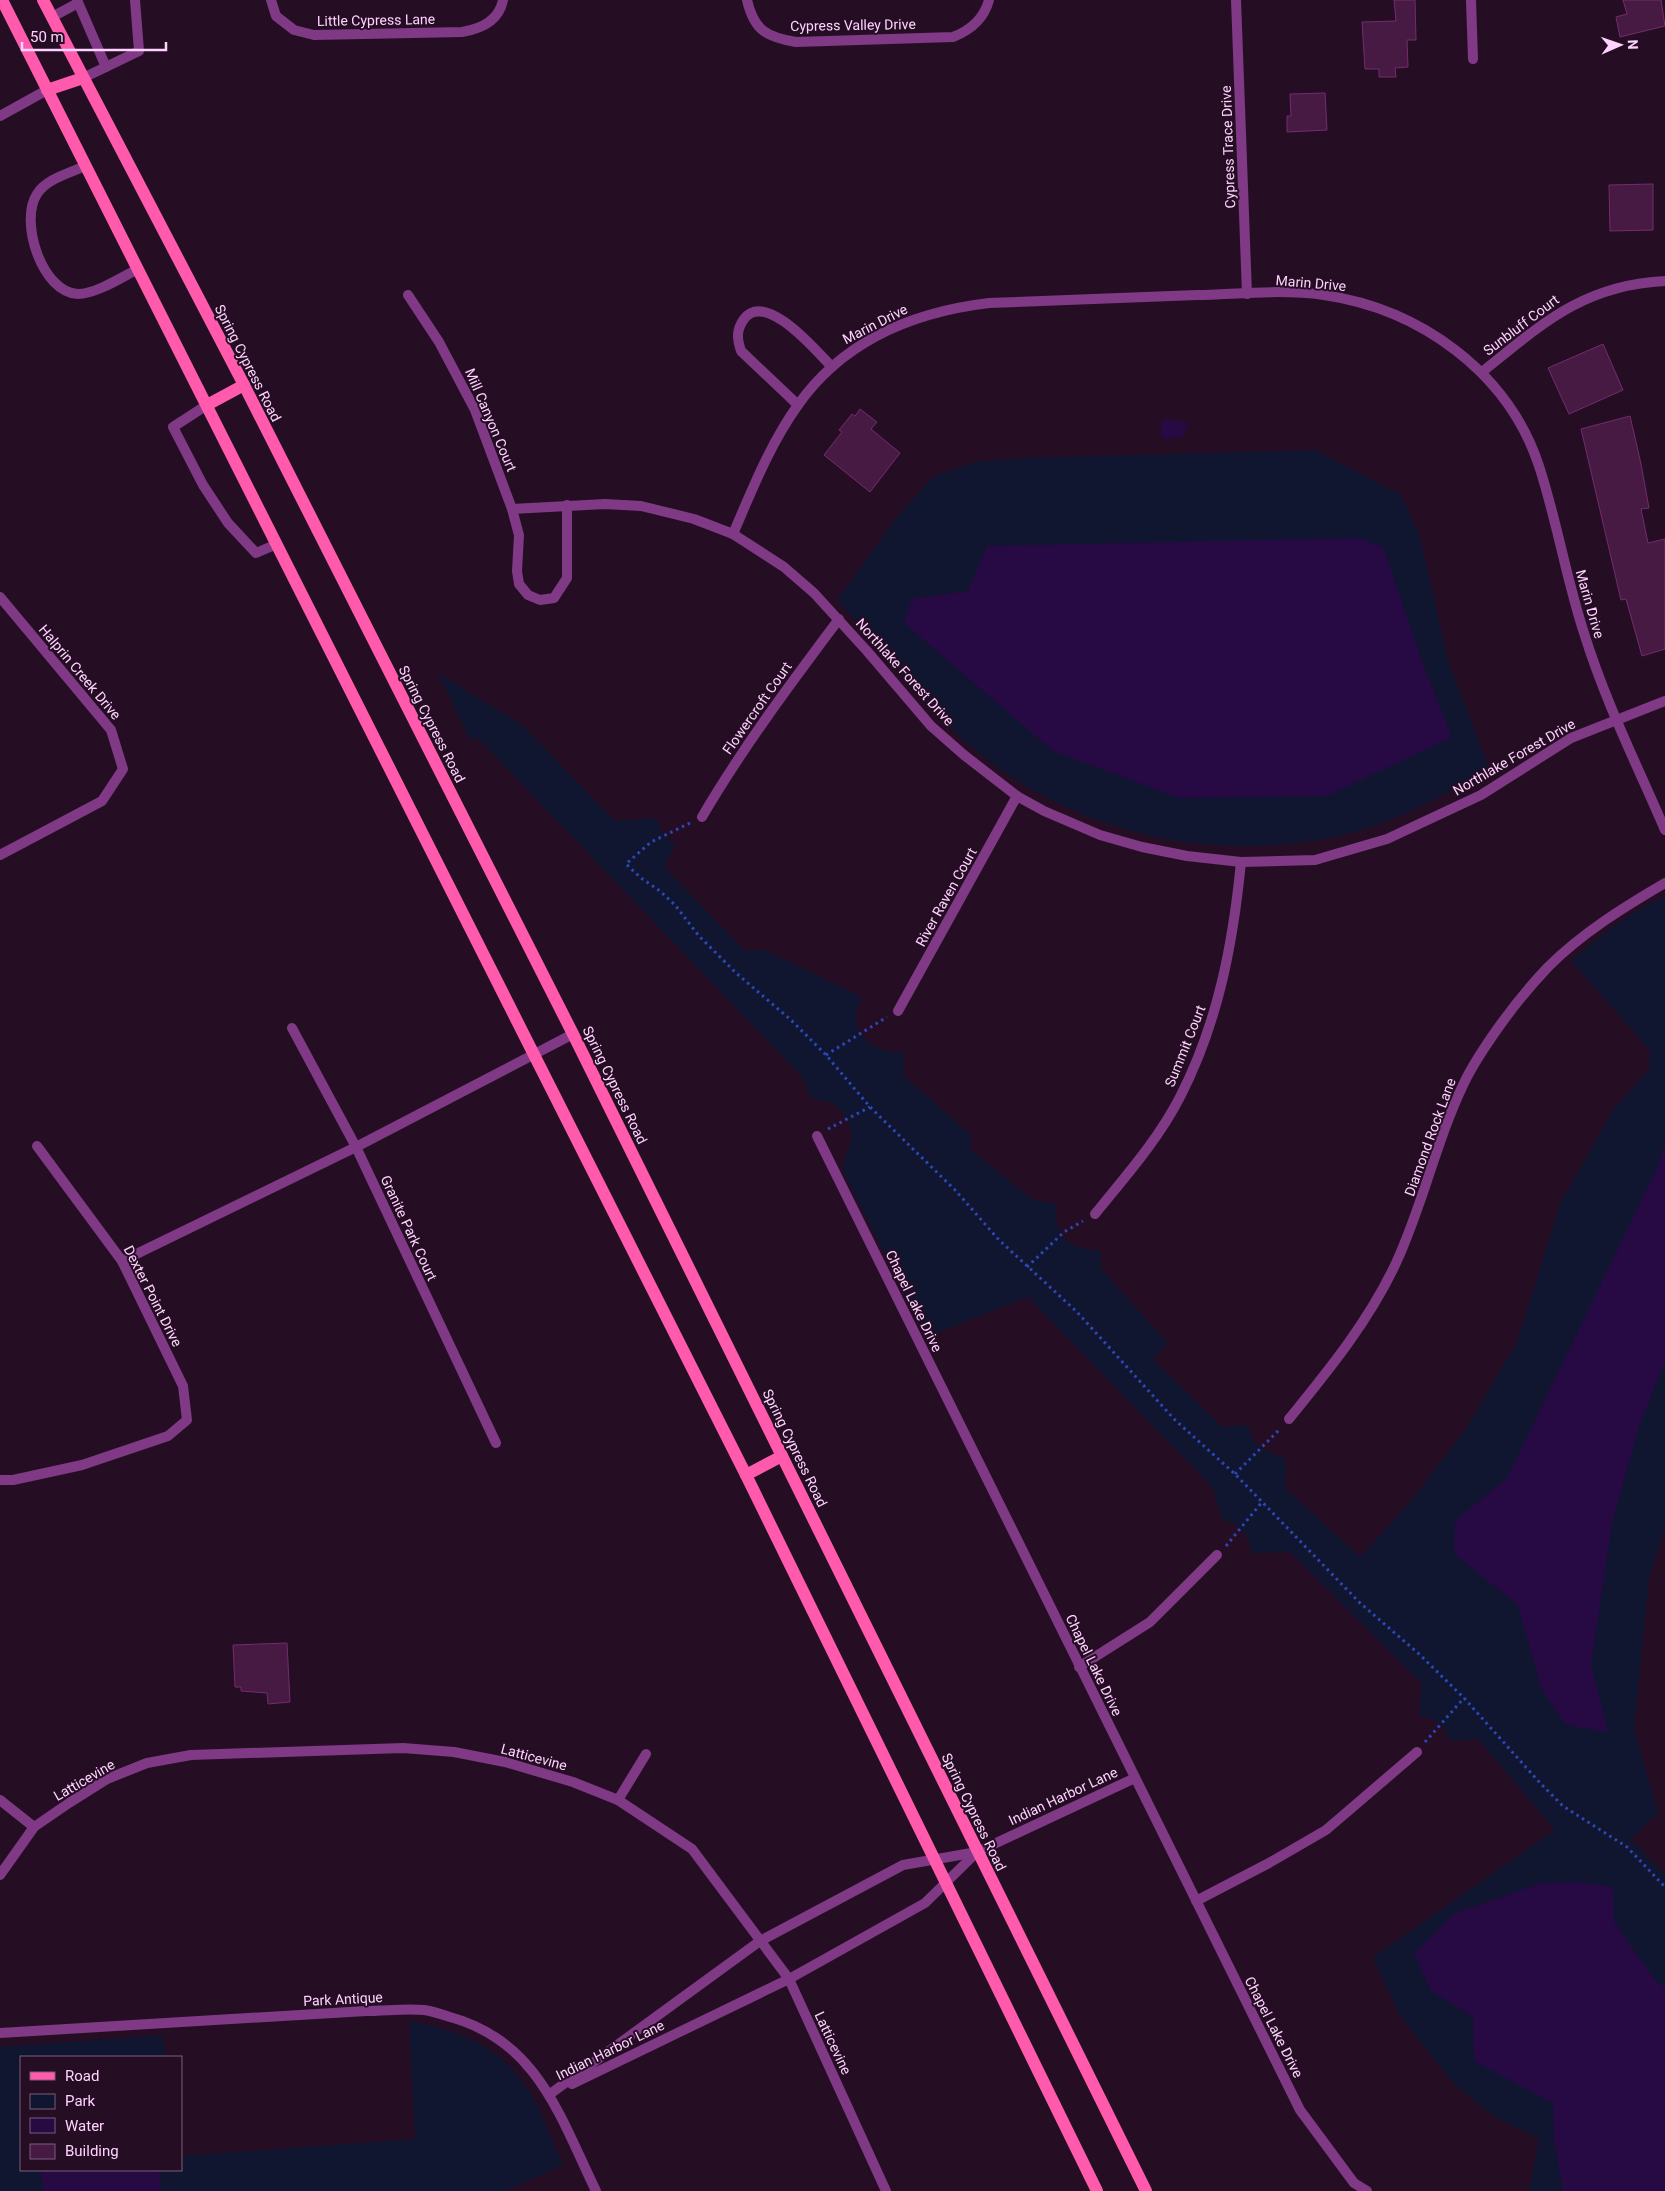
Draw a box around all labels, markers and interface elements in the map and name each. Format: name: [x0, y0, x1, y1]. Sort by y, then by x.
street label: Little Cypress Lane: [317, 11, 435, 29]
street label: Cypress Valley Drive: [790, 16, 916, 34]
scale bar: [22, 20, 166, 52]
north arrow: [1595, 20, 1645, 70]
text: 50 m: [30, 28, 64, 46]
text: N: [1625, 39, 1641, 50]
street label: Cypress Trace Drive: [1218, 85, 1238, 209]
street label: Marin Drive: [1275, 272, 1347, 294]
street label: Sunbluff Court: [1480, 291, 1562, 359]
street label: Marin Drive: [840, 301, 910, 347]
street label: Spring Cypress Road: [212, 302, 284, 424]
street label: Mill Canyon Court: [462, 366, 520, 474]
street label: Marin Drive: [1573, 568, 1607, 640]
street label: Northlake Forest Drive: [853, 615, 957, 729]
street label: Halprin Creek Drive: [36, 621, 124, 723]
street label: Flowercroft Court: [719, 658, 795, 757]
street label: Spring Cypress Road: [396, 663, 468, 785]
street label: Northlake Forest Drive: [1450, 715, 1578, 799]
street label: River Raven Court: [912, 845, 980, 949]
street label: Summit Court: [1161, 1003, 1209, 1089]
street label: Spring Cypress Road: [580, 1023, 650, 1147]
street label: Diamond Rock Lane: [1401, 1076, 1459, 1198]
street label: Granite Park Court: [378, 1173, 441, 1284]
street label: Dexter Point Drive: [121, 1243, 185, 1349]
street label: Chapel Lake Drive: [882, 1248, 946, 1354]
street label: Spring Cypress Road: [760, 1386, 830, 1510]
street label: Chapel Lake Drive: [1062, 1612, 1126, 1718]
street label: Latticevine: [499, 1741, 569, 1773]
street label: Spring Cypress Road: [939, 1750, 1009, 1874]
street label: Latticevine: [51, 1756, 117, 1804]
street label: Indian Harbor Lane: [1006, 1764, 1120, 1828]
street label: Chapel Lake Drive: [1242, 1974, 1306, 2080]
street label: Park Antique: [303, 1989, 383, 2009]
street label: Latticevine: [811, 2009, 855, 2077]
street label: Indian Harbor Lane: [553, 2017, 667, 2083]
legend: [20, 2056, 182, 2171]
text: Road: [65, 2067, 99, 2085]
text: Park: [65, 2092, 96, 2110]
text: Water: [65, 2117, 104, 2135]
text: Building: [65, 2142, 119, 2160]

